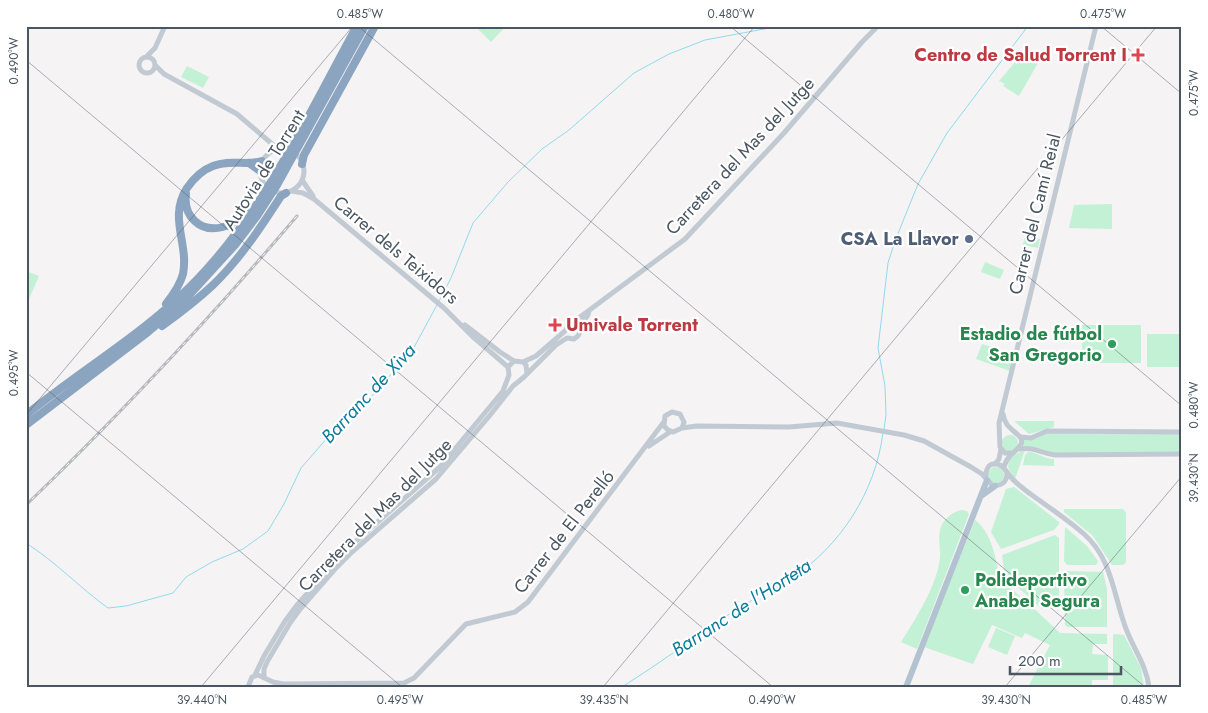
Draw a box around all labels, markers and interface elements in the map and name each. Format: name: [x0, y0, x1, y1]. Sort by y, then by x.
text: 0.485°W: [337, 5, 383, 23]
text: 0.480°W: [708, 5, 755, 23]
text: 0.475°W: [1080, 5, 1126, 23]
text: 0.490°W: [5, 37, 23, 85]
place label: Centro de Salud Torrent I: [914, 42, 1127, 68]
marker: Centro de Salud Torrent I: [1131, 48, 1145, 62]
text: 0.475°W: [1185, 70, 1203, 116]
street label: Carretera del Mas del Jutge: [660, 71, 820, 241]
street label: Autovia de Torrent: [216, 104, 312, 235]
street label: Carrer del Camí Reial: [1002, 131, 1068, 297]
street label: Carrer dels Teixidors: [328, 190, 464, 310]
place label: CSA La Llavor: [841, 226, 960, 252]
marker: CSA La Llavor: [963, 233, 975, 245]
place label: Umivale Torrent: [566, 312, 698, 338]
marker: Umivale Torrent: [548, 318, 562, 332]
place label: Estadio de fútbol San Gregorio: [960, 321, 1102, 368]
water label: Barranc de Xiva: [315, 337, 422, 449]
marker: Estadio de fútbol San Gregorio: [1106, 338, 1118, 350]
text: 0.495°W: [5, 350, 23, 396]
text: 0.480°W: [1185, 381, 1203, 428]
street label: Carretera del Mas del Jutge: [292, 432, 458, 598]
text: 39.430°N: [1185, 453, 1203, 503]
street label: Carrer de El Perelló: [508, 465, 621, 599]
water label: Barranc de l'Horteta: [666, 552, 817, 663]
place label: Polideportivo Anabel Segura: [974, 567, 1100, 614]
marker: Polideportivo Anabel Segura: [959, 584, 971, 596]
scale bar: [1010, 643, 1122, 675]
text: 200 m: [1018, 650, 1061, 672]
text: 39.440°N: [177, 691, 227, 709]
text: 0.495°W: [377, 691, 423, 709]
text: 39.435°N: [579, 691, 629, 709]
text: 0.490°W: [748, 691, 796, 709]
text: 39.430°N: [981, 691, 1031, 709]
text: 0.485°W: [1121, 691, 1167, 709]

